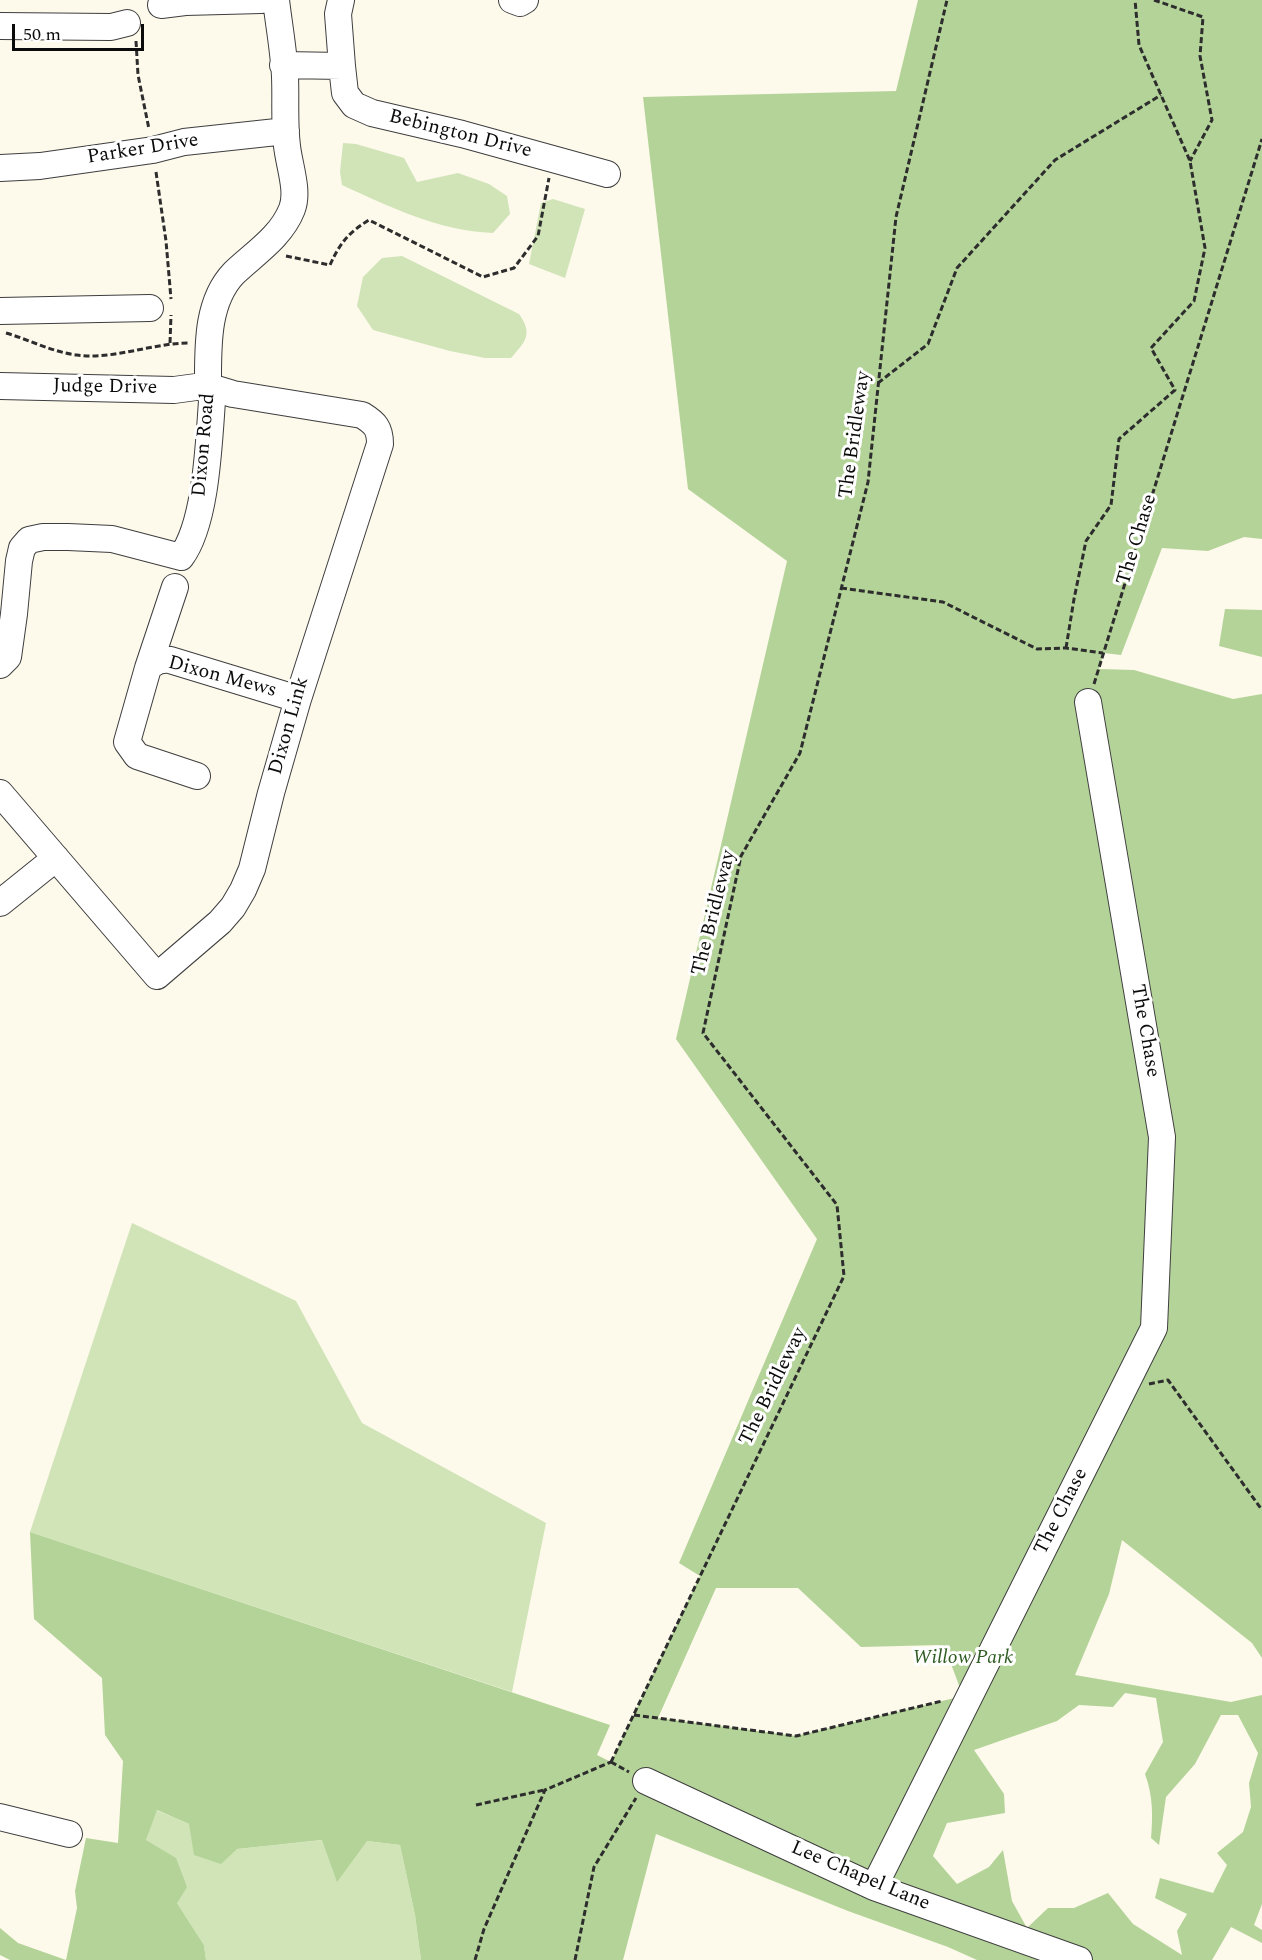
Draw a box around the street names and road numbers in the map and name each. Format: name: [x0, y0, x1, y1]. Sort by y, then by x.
street label: Bebington Drive: [386, 106, 534, 164]
street label: Parker Drive: [86, 129, 200, 171]
street label: The Bridleway: [835, 370, 877, 500]
street label: Judge Drive: [53, 375, 157, 401]
street label: Dixon Road: [189, 392, 221, 498]
street label: The Chase: [1113, 492, 1163, 588]
street label: Dixon Mews: [165, 652, 279, 704]
street label: Dixon Link: [265, 674, 315, 778]
street label: The Bridleway: [688, 848, 742, 978]
street label: The Chase: [1124, 983, 1164, 1079]
street label: The Bridleway: [735, 1324, 813, 1450]
street label: The Chase: [1030, 1465, 1094, 1559]
street label: Lee Chapel Lane: [787, 1837, 933, 1917]

